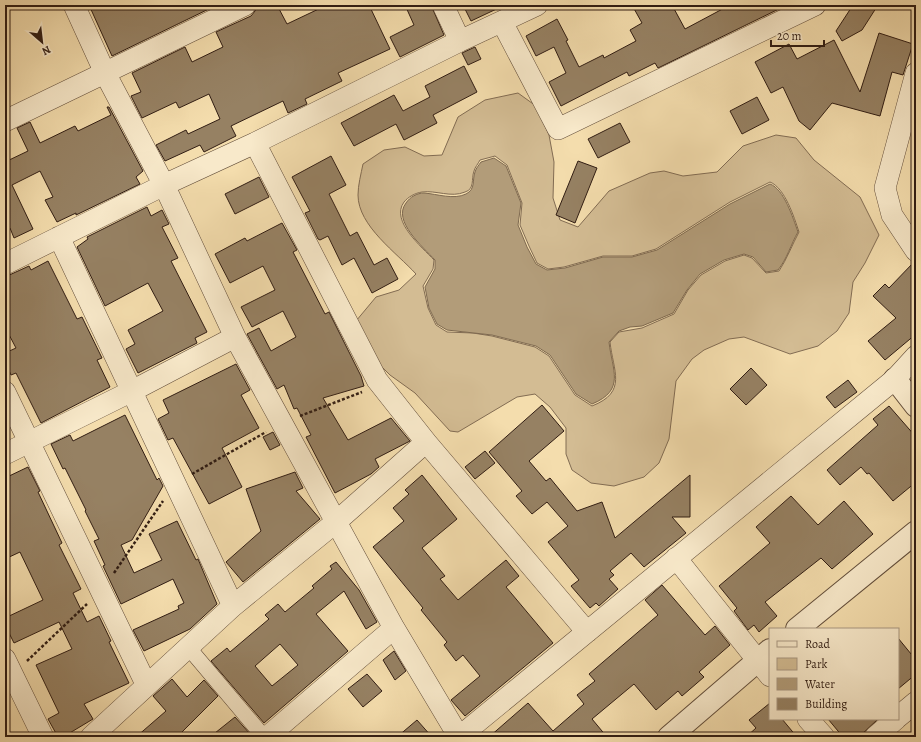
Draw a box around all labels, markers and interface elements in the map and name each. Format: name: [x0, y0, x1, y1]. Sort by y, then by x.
north arrow: [22, 22, 62, 62]
scale bar: [771, 22, 824, 48]
text: 20 m: [777, 28, 801, 44]
text: N: [39, 42, 54, 59]
legend: [769, 628, 899, 720]
text: Road: [805, 636, 831, 652]
text: Park: [805, 656, 828, 672]
text: Water: [804, 676, 835, 692]
text: Building: [805, 696, 847, 712]

